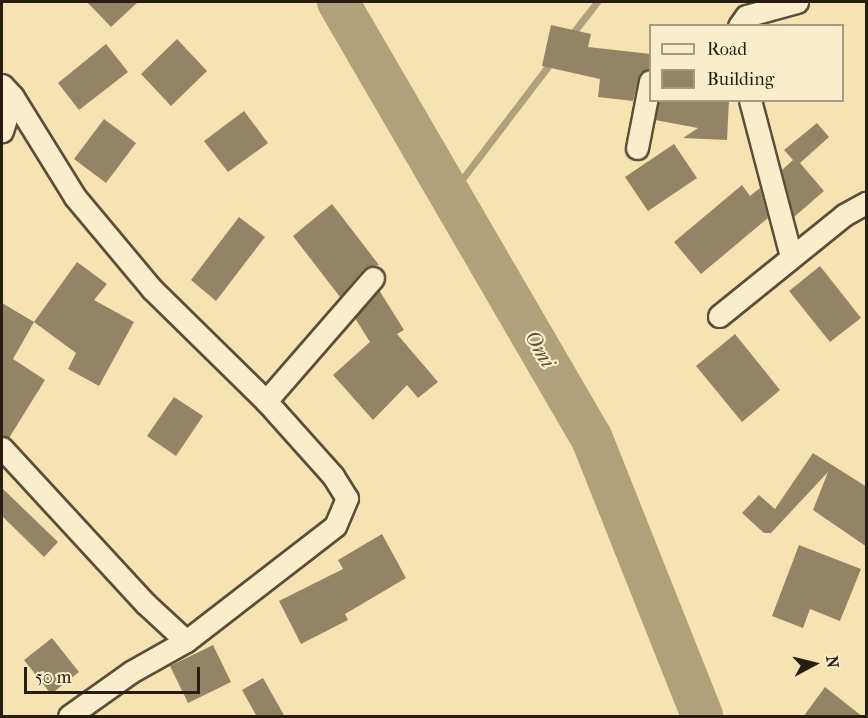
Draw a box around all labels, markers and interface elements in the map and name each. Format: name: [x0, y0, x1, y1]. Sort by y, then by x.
legend: [649, 24, 844, 102]
text: Road: [707, 39, 747, 60]
text: Building: [707, 69, 774, 90]
water label: Omi: [519, 326, 561, 372]
north arrow: [784, 634, 844, 694]
scale bar: [27, 655, 202, 693]
text: N: [822, 655, 843, 669]
text: 50 m: [35, 667, 71, 688]

